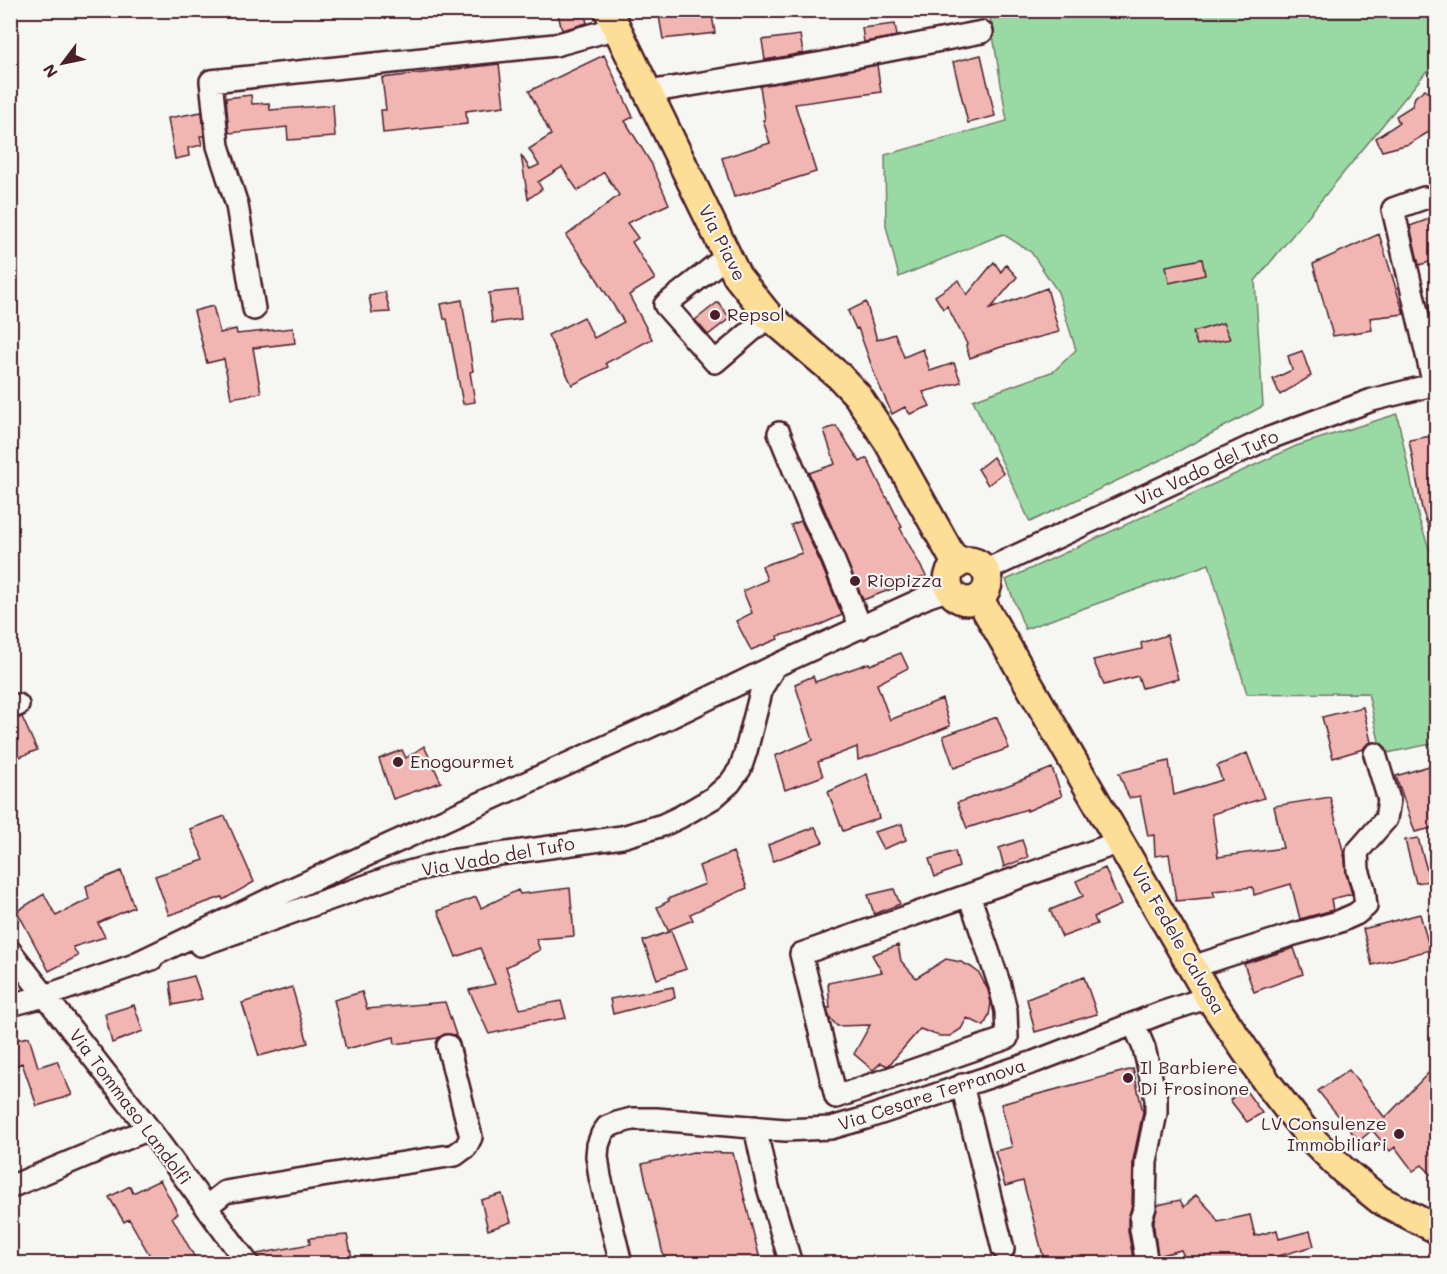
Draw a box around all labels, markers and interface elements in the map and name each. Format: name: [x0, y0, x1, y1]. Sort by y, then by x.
north arrow: [33, 33, 93, 93]
text: N: [38, 60, 62, 82]
street label: Via Piave: [693, 200, 752, 285]
place label: Repsol: [727, 302, 785, 326]
marker: Repsol: [708, 308, 722, 322]
street label: Via Vado del Tufo: [1131, 423, 1282, 511]
place label: Riopizza: [867, 568, 943, 592]
marker: Riopizza: [848, 574, 862, 588]
place label: Enogourmet: [410, 749, 514, 773]
marker: Enogourmet: [391, 755, 405, 769]
street label: Via Vado del Tufo: [419, 831, 577, 881]
street label: Via Fedele Calvosa: [1126, 861, 1231, 1018]
street label: Via Tommaso Landolfi: [64, 1023, 197, 1189]
street label: Via Cesare Terranova: [835, 1052, 1029, 1136]
place label: Il Barbiere Di Frosinone: [1140, 1055, 1249, 1100]
marker: Il Barbiere Di Frosinone: [1121, 1071, 1135, 1085]
place label: LV Consulenze Immobiliari: [1261, 1111, 1387, 1156]
marker: LV Consulenze Immobiliari: [1392, 1127, 1406, 1141]

